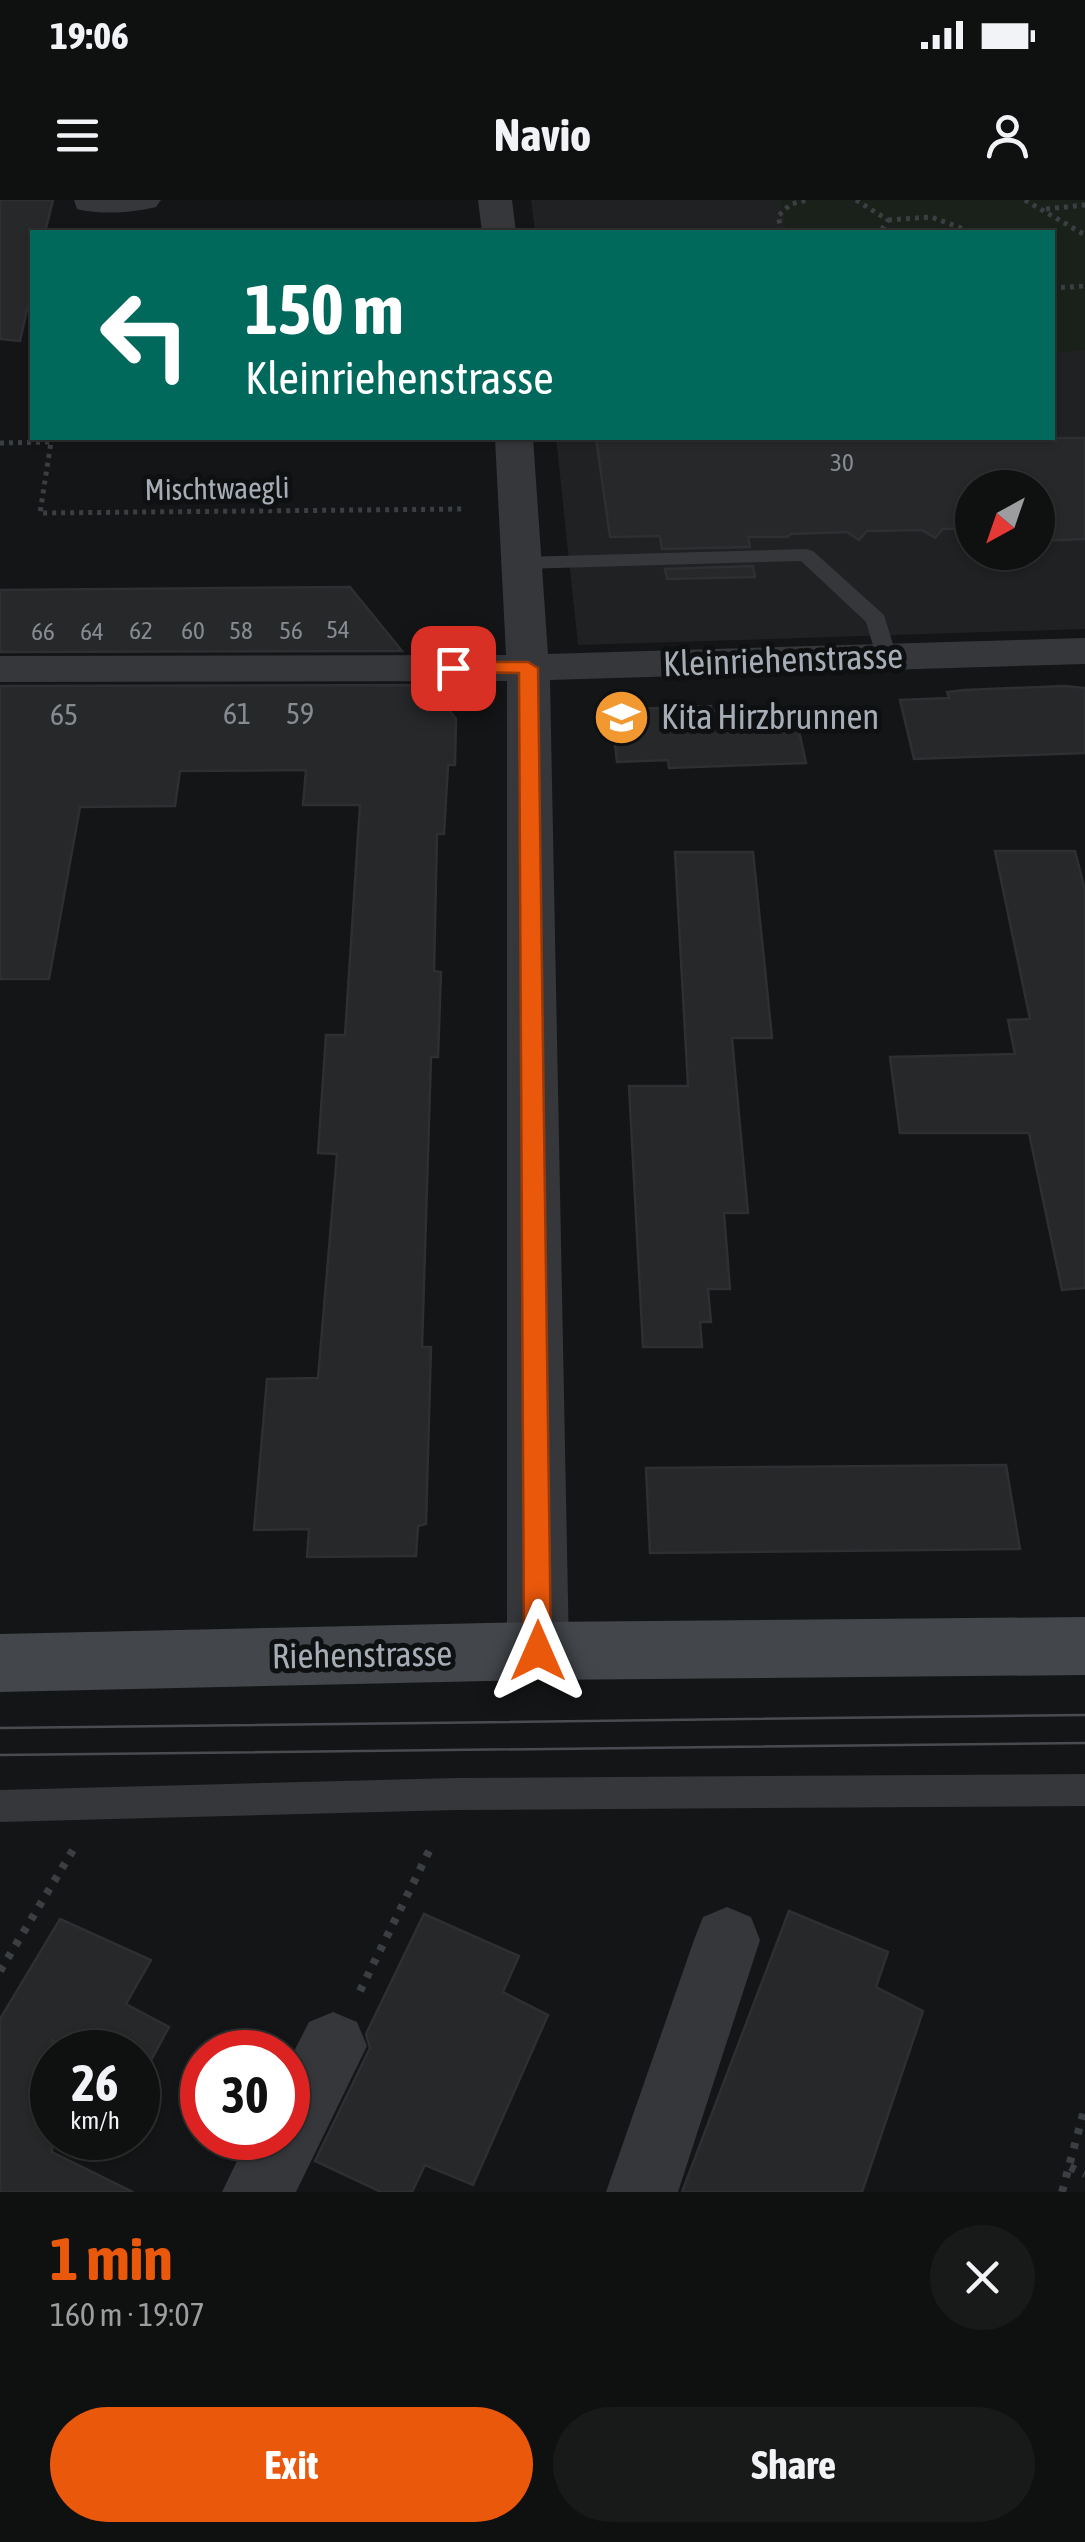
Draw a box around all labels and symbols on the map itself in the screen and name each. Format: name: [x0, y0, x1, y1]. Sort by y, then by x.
house number: 30: [830, 448, 854, 476]
street label: Mischtwaegli: [144, 470, 290, 506]
north arrow: [955, 470, 1055, 570]
house number: 54: [326, 615, 350, 643]
house number: 62: [129, 616, 153, 644]
house number: 60: [181, 616, 205, 644]
house number: 58: [229, 616, 253, 644]
house number: 56: [279, 616, 303, 644]
house number: 66: [31, 617, 55, 645]
house number: 64: [80, 617, 104, 645]
pin: [411, 626, 496, 711]
street label: Kleinriehenstrasse: [662, 635, 904, 683]
school or university icon: Kita Hirzbrunnen: [592, 687, 652, 747]
house number: 61: [223, 696, 251, 730]
house number: 59: [286, 696, 314, 730]
place label: Kita Hirzbrunnen: [661, 696, 879, 736]
house number: 65: [50, 697, 78, 731]
position arrow: [486, 1599, 590, 1703]
street label: Riehenstrasse: [272, 1632, 452, 1676]
speed limit sign: 30: [180, 2030, 310, 2160]

